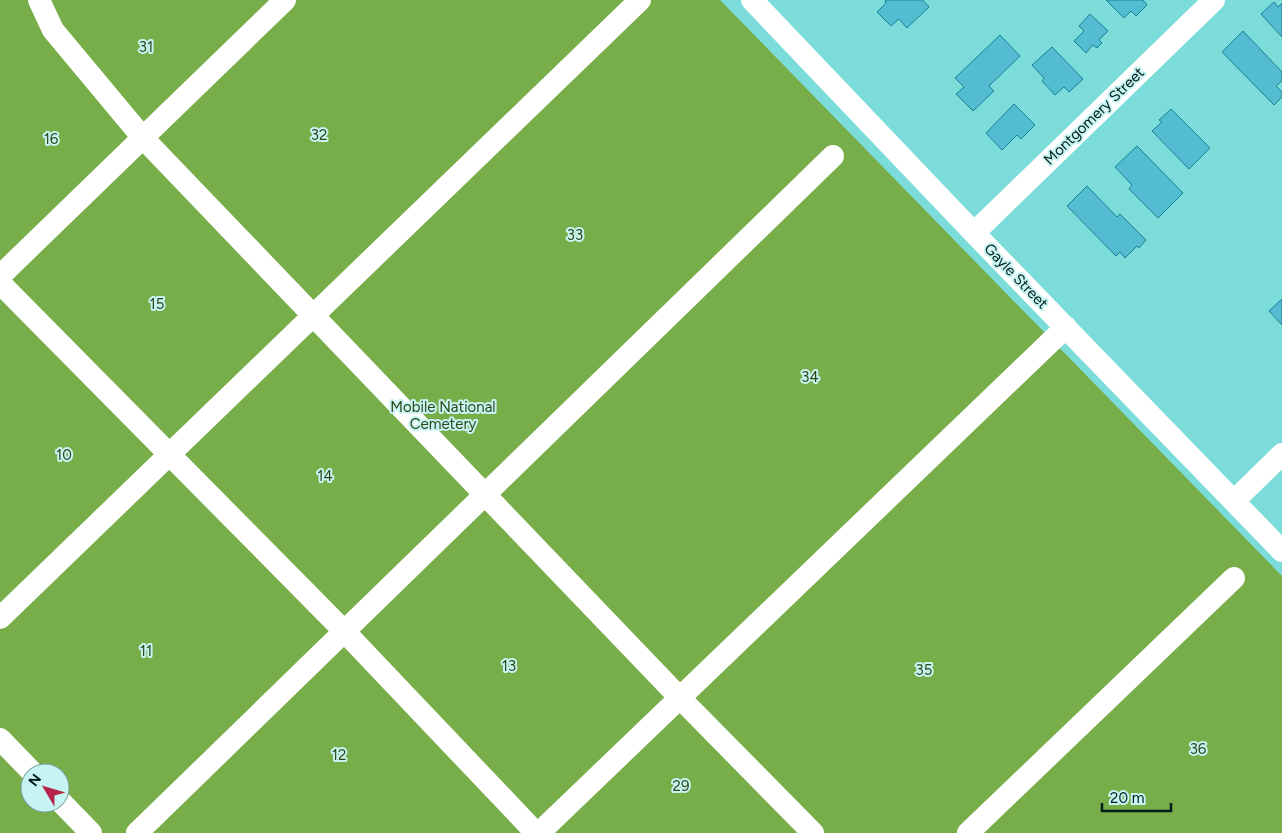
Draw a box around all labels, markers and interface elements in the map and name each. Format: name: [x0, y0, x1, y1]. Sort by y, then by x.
park label: 31: [139, 38, 153, 56]
street label: Montgomery Street: [1040, 63, 1148, 169]
park label: 32: [311, 126, 327, 144]
park label: 16: [44, 130, 59, 148]
park label: 33: [567, 226, 583, 244]
street label: Gayle Street: [980, 240, 1052, 313]
park label: 15: [150, 295, 164, 313]
park label: 34: [801, 368, 819, 386]
park label: Mobile National Cemetery: [390, 398, 496, 433]
park label: 10: [56, 446, 72, 464]
park label: 14: [317, 467, 333, 485]
park label: 11: [140, 642, 152, 660]
park label: 13: [502, 657, 516, 675]
park label: 35: [916, 661, 932, 679]
park label: 36: [1190, 740, 1207, 758]
park label: 12: [332, 746, 346, 764]
north arrow: [20, 763, 70, 813]
text: N: [25, 771, 45, 790]
park label: 29: [673, 777, 689, 795]
scale bar: [1102, 780, 1171, 812]
text: 20 m: [1110, 789, 1144, 807]

